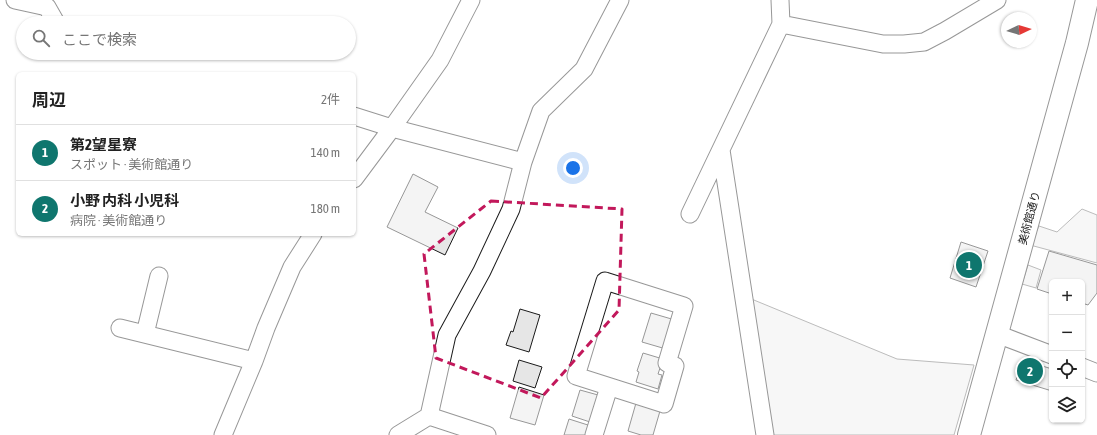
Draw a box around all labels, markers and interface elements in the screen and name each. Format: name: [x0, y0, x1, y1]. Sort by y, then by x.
north arrow: [1001, 12, 1037, 48]
search box: [16, 16, 356, 60]
icon: search: [30, 27, 52, 49]
text: ここで検索: [62, 31, 137, 48]
text: 周辺: [32, 90, 66, 110]
text: 2件: [321, 92, 340, 107]
text: 第2望星寮: [70, 136, 137, 153]
text: 1: [42, 145, 48, 160]
text: 140 m: [311, 145, 340, 160]
text: スポット · 美術館通り: [70, 157, 193, 172]
your location: [563, 158, 583, 178]
street label: 美術館通り: [1016, 190, 1042, 246]
text: 小野 内科 小児科: [70, 192, 179, 209]
text: 2: [42, 201, 48, 216]
text: 180 m: [311, 201, 340, 216]
text: 病院 · 美術館通り: [70, 213, 167, 228]
pin: 1: [956, 250, 982, 280]
map controls: [1049, 279, 1085, 423]
button: +: [1049, 279, 1085, 315]
button: −: [1049, 315, 1085, 351]
button: locate: [1049, 351, 1085, 387]
pin: 2: [1017, 356, 1043, 386]
button: layers: [1049, 387, 1085, 423]

